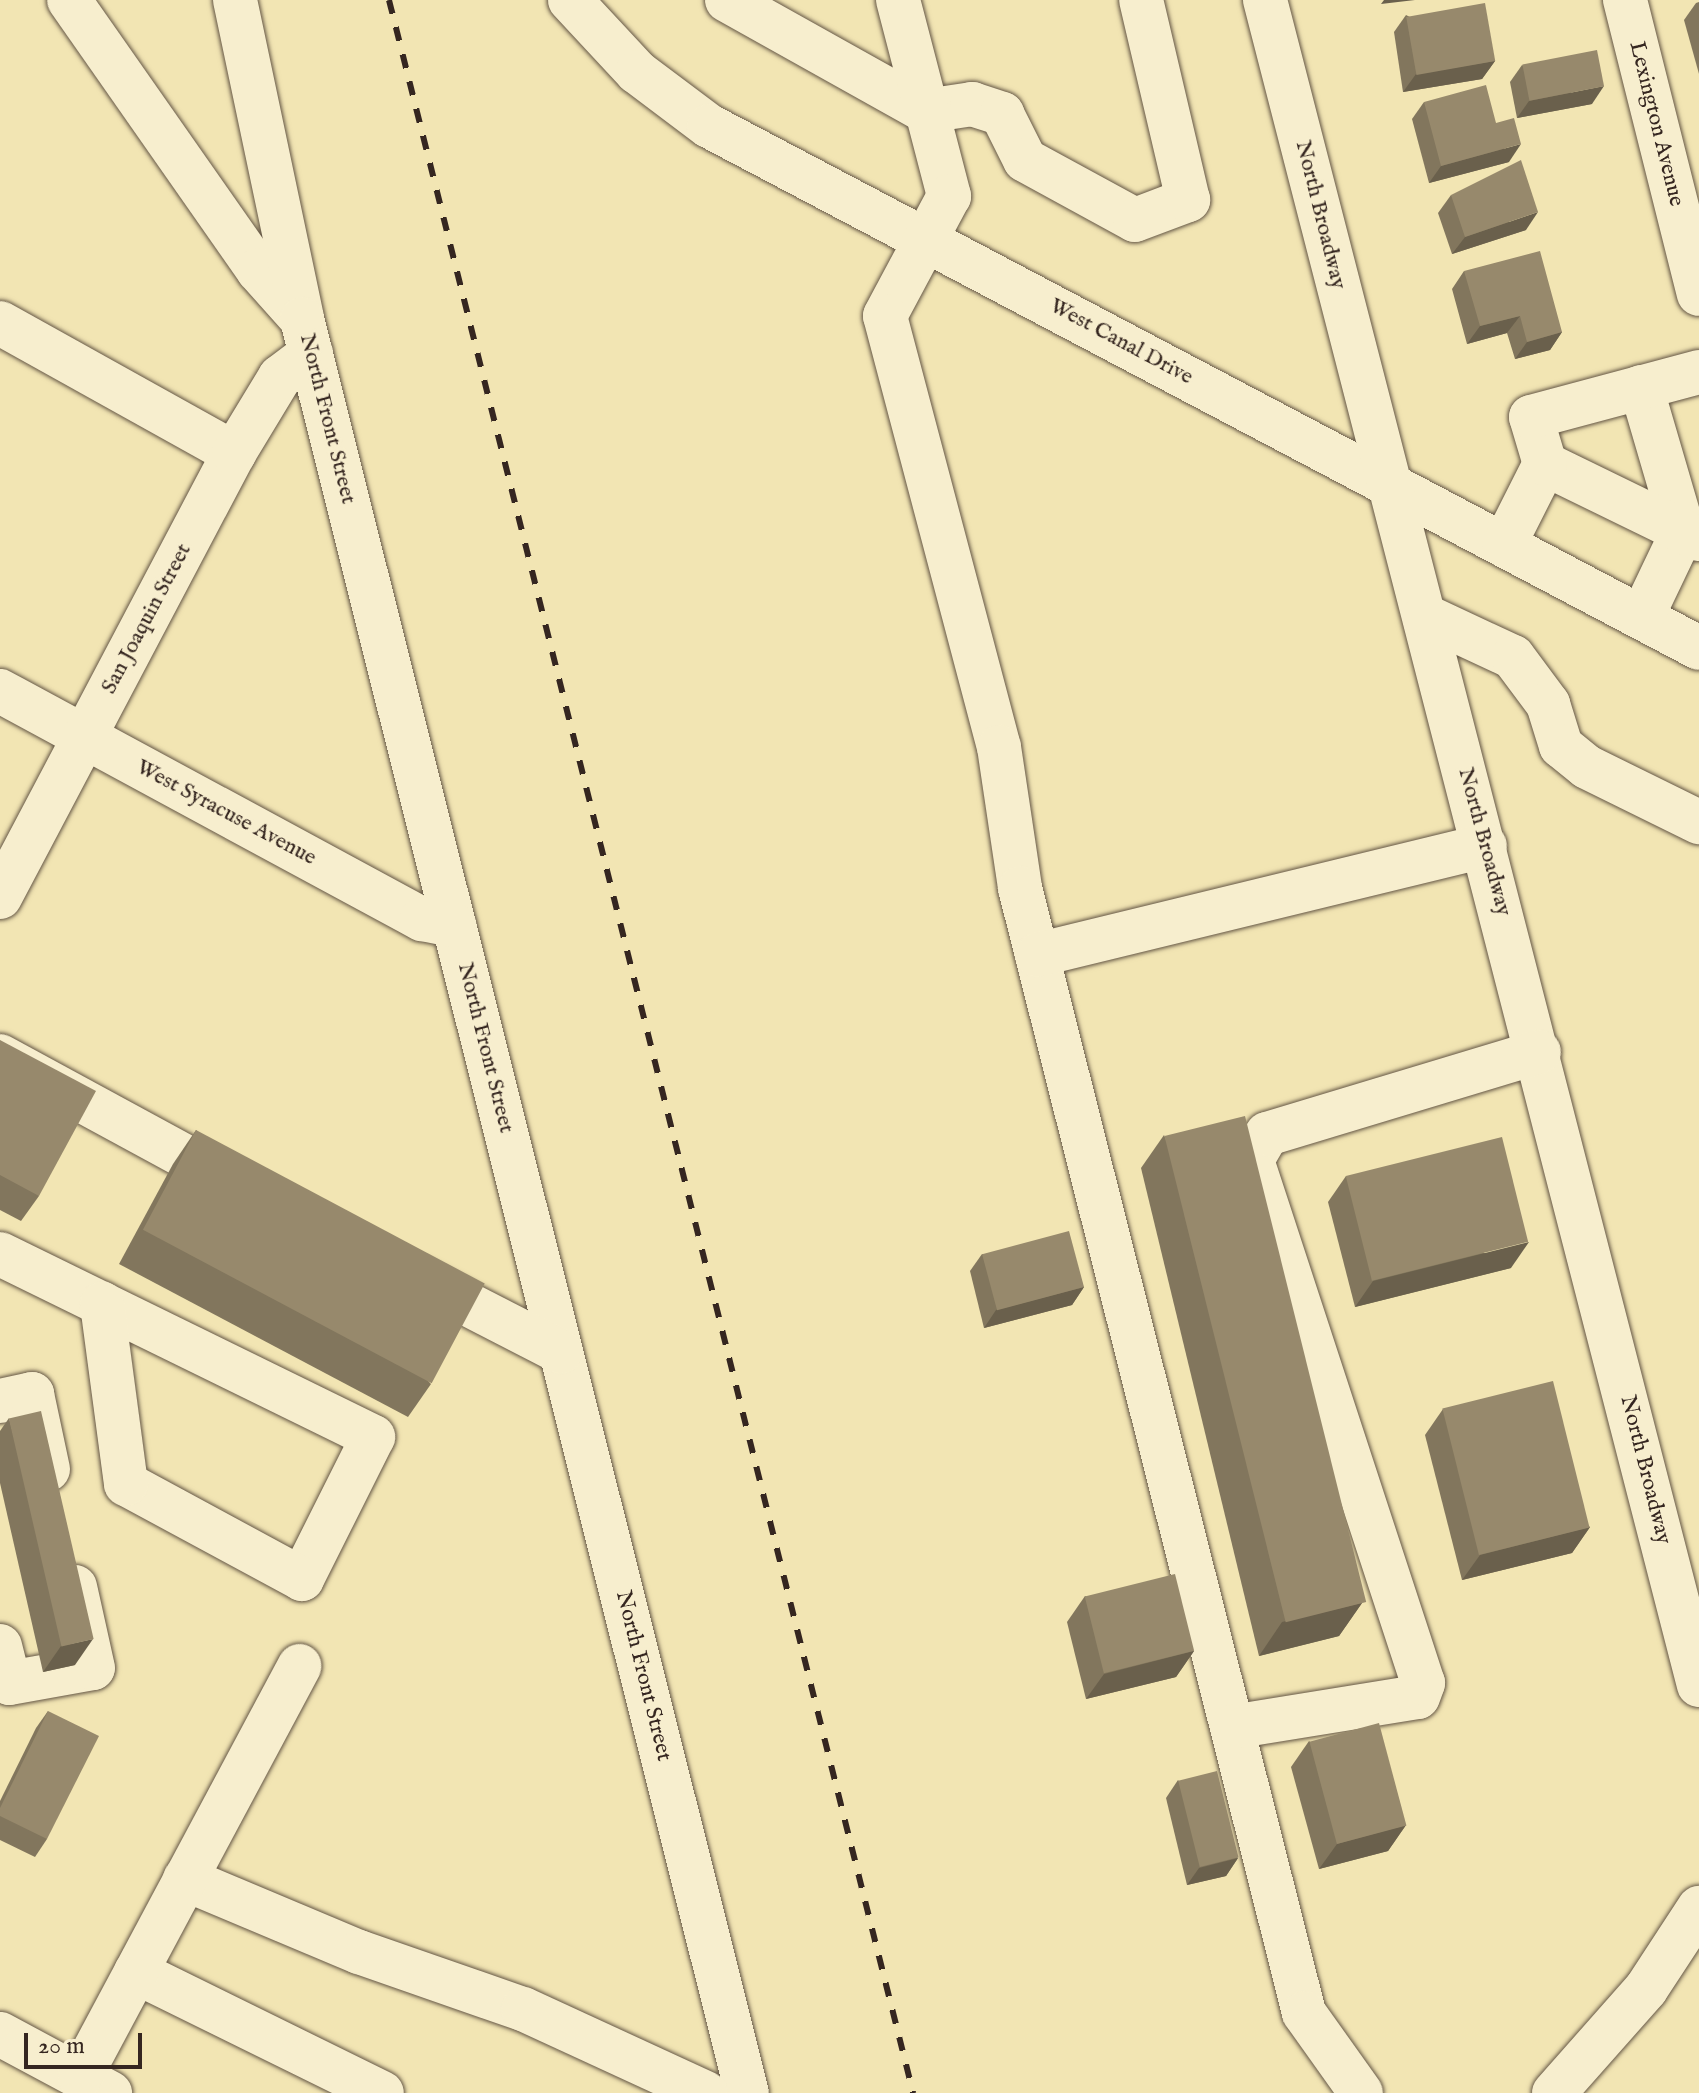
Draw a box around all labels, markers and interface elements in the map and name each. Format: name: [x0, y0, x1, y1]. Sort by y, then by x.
street label: Lexington Avenue: [1623, 39, 1689, 209]
street label: North Broadway: [1289, 138, 1351, 292]
street label: West Canal Drive: [1045, 293, 1197, 391]
street label: North Front Street: [293, 331, 361, 507]
street label: San Joaquin Street: [96, 539, 198, 699]
street label: West Syracuse Avenue: [131, 754, 321, 872]
street label: North Broadway: [1452, 765, 1516, 919]
street label: North Front Street: [451, 960, 519, 1136]
street label: North Broadway: [1614, 1393, 1676, 1547]
street label: North Front Street: [609, 1588, 677, 1764]
scale bar: [28, 2017, 146, 2067]
text: 20 m: [38, 2031, 85, 2062]

